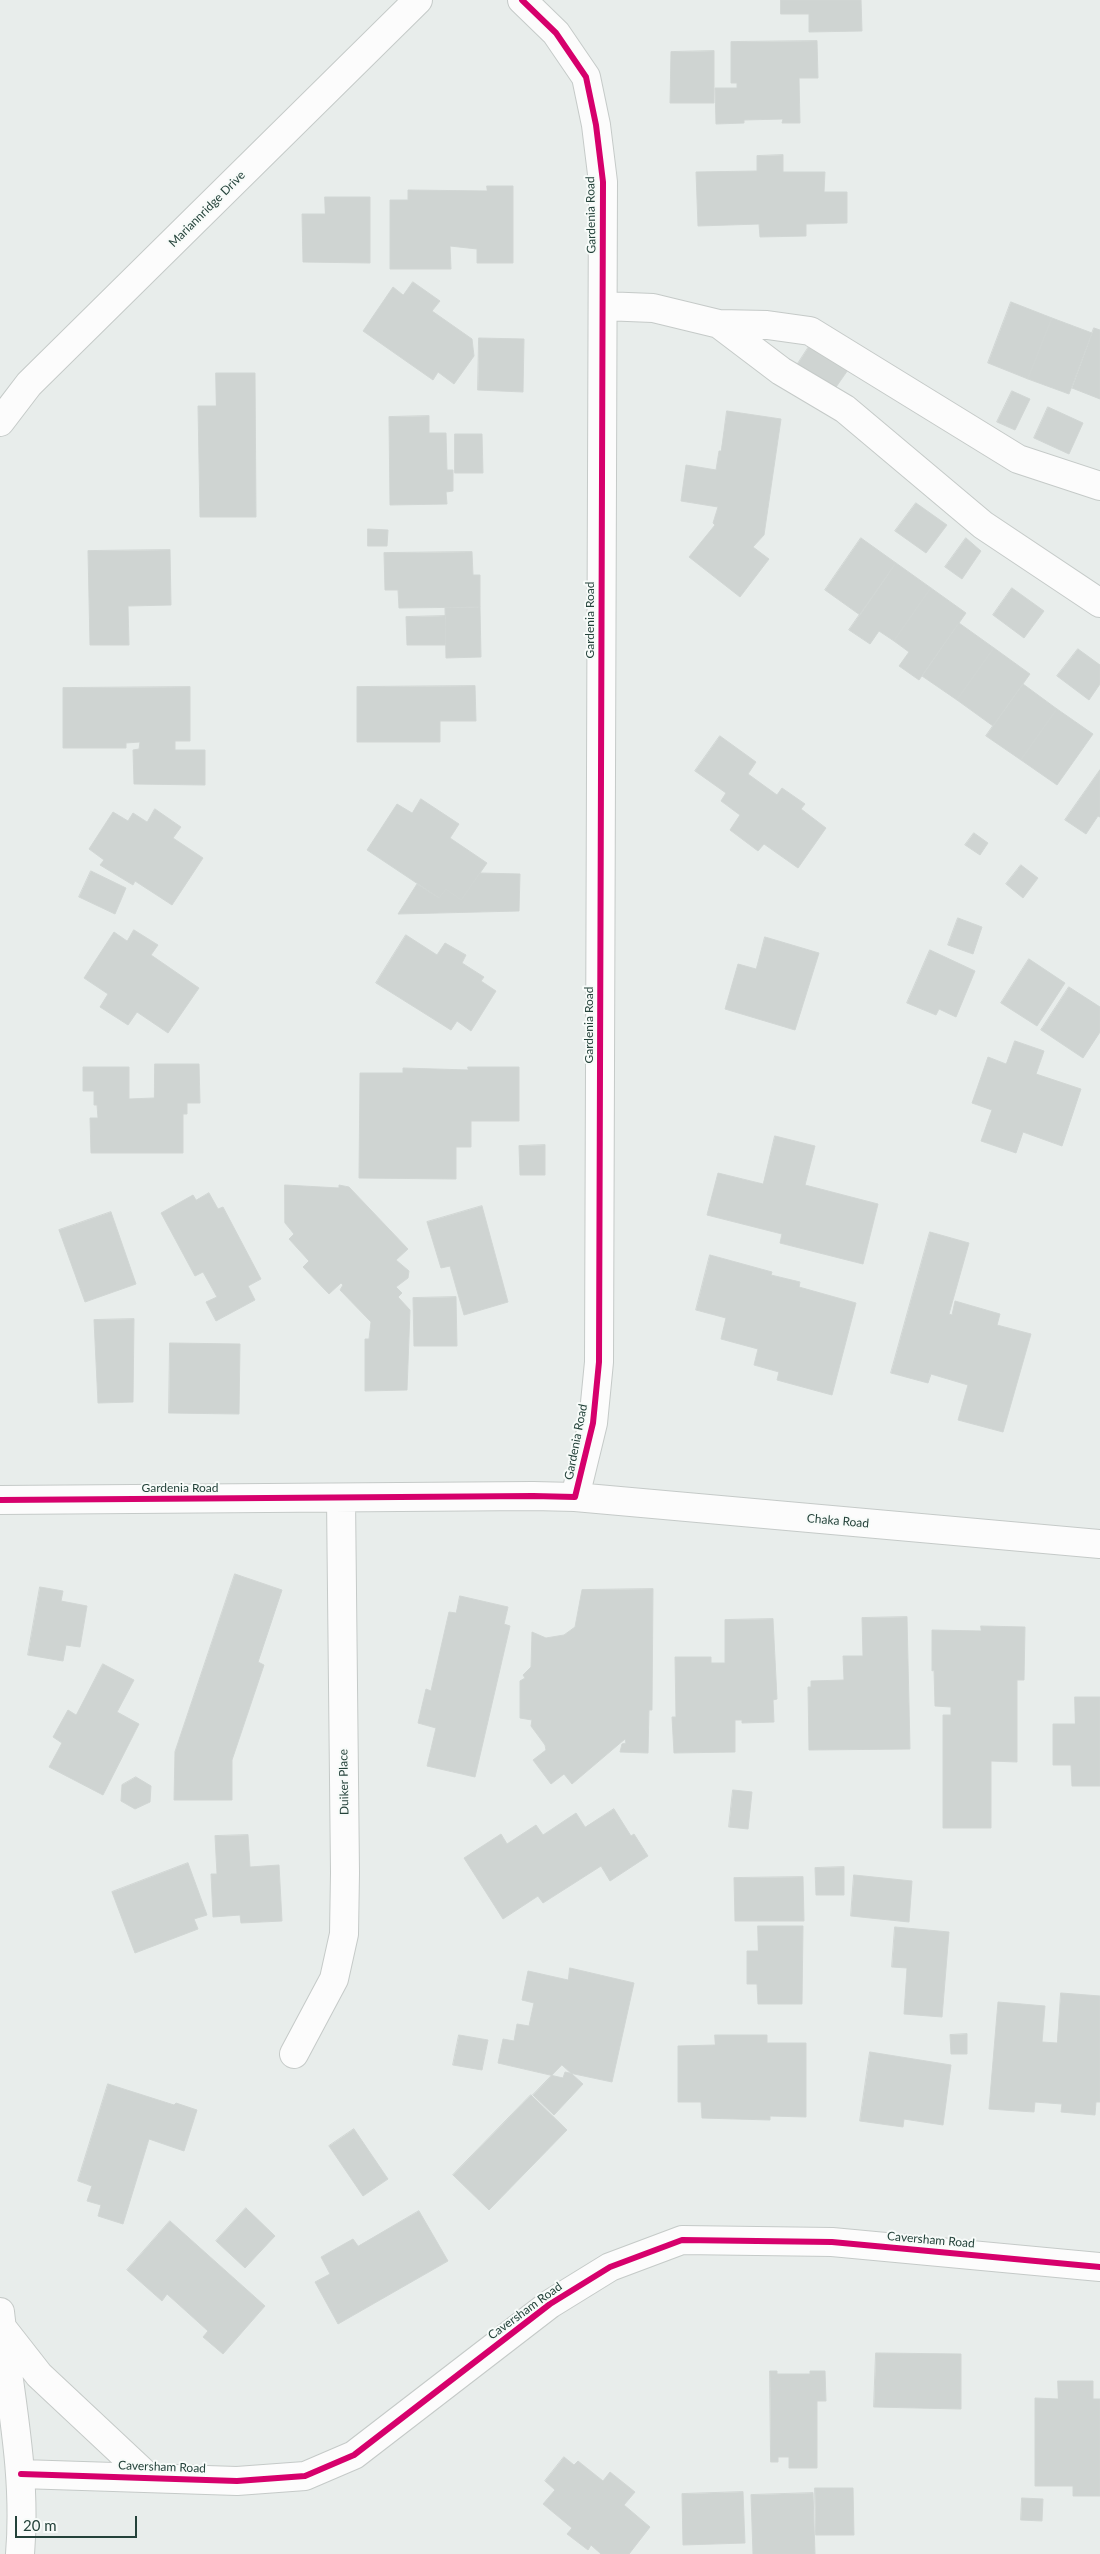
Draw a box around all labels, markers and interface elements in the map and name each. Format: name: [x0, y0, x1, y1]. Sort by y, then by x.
street label: Mariannridge Drive: [166, 168, 248, 250]
street label: Gardenia Road: [583, 176, 599, 254]
street label: Gardenia Road: [583, 581, 597, 659]
street label: Gardenia Road: [582, 986, 596, 1064]
street label: Gardenia Road: [562, 1403, 590, 1481]
street label: Gardenia Road: [141, 1481, 219, 1495]
street label: Chaka Road: [806, 1511, 870, 1531]
street label: Duiker Place: [336, 1749, 352, 1815]
street label: Caversham Road: [887, 2229, 975, 2251]
street label: Caversham Road: [485, 2279, 565, 2343]
street label: Caversham Road: [118, 2458, 206, 2476]
scale bar: [18, 2506, 140, 2538]
text: 20 m: [23, 2516, 57, 2534]

